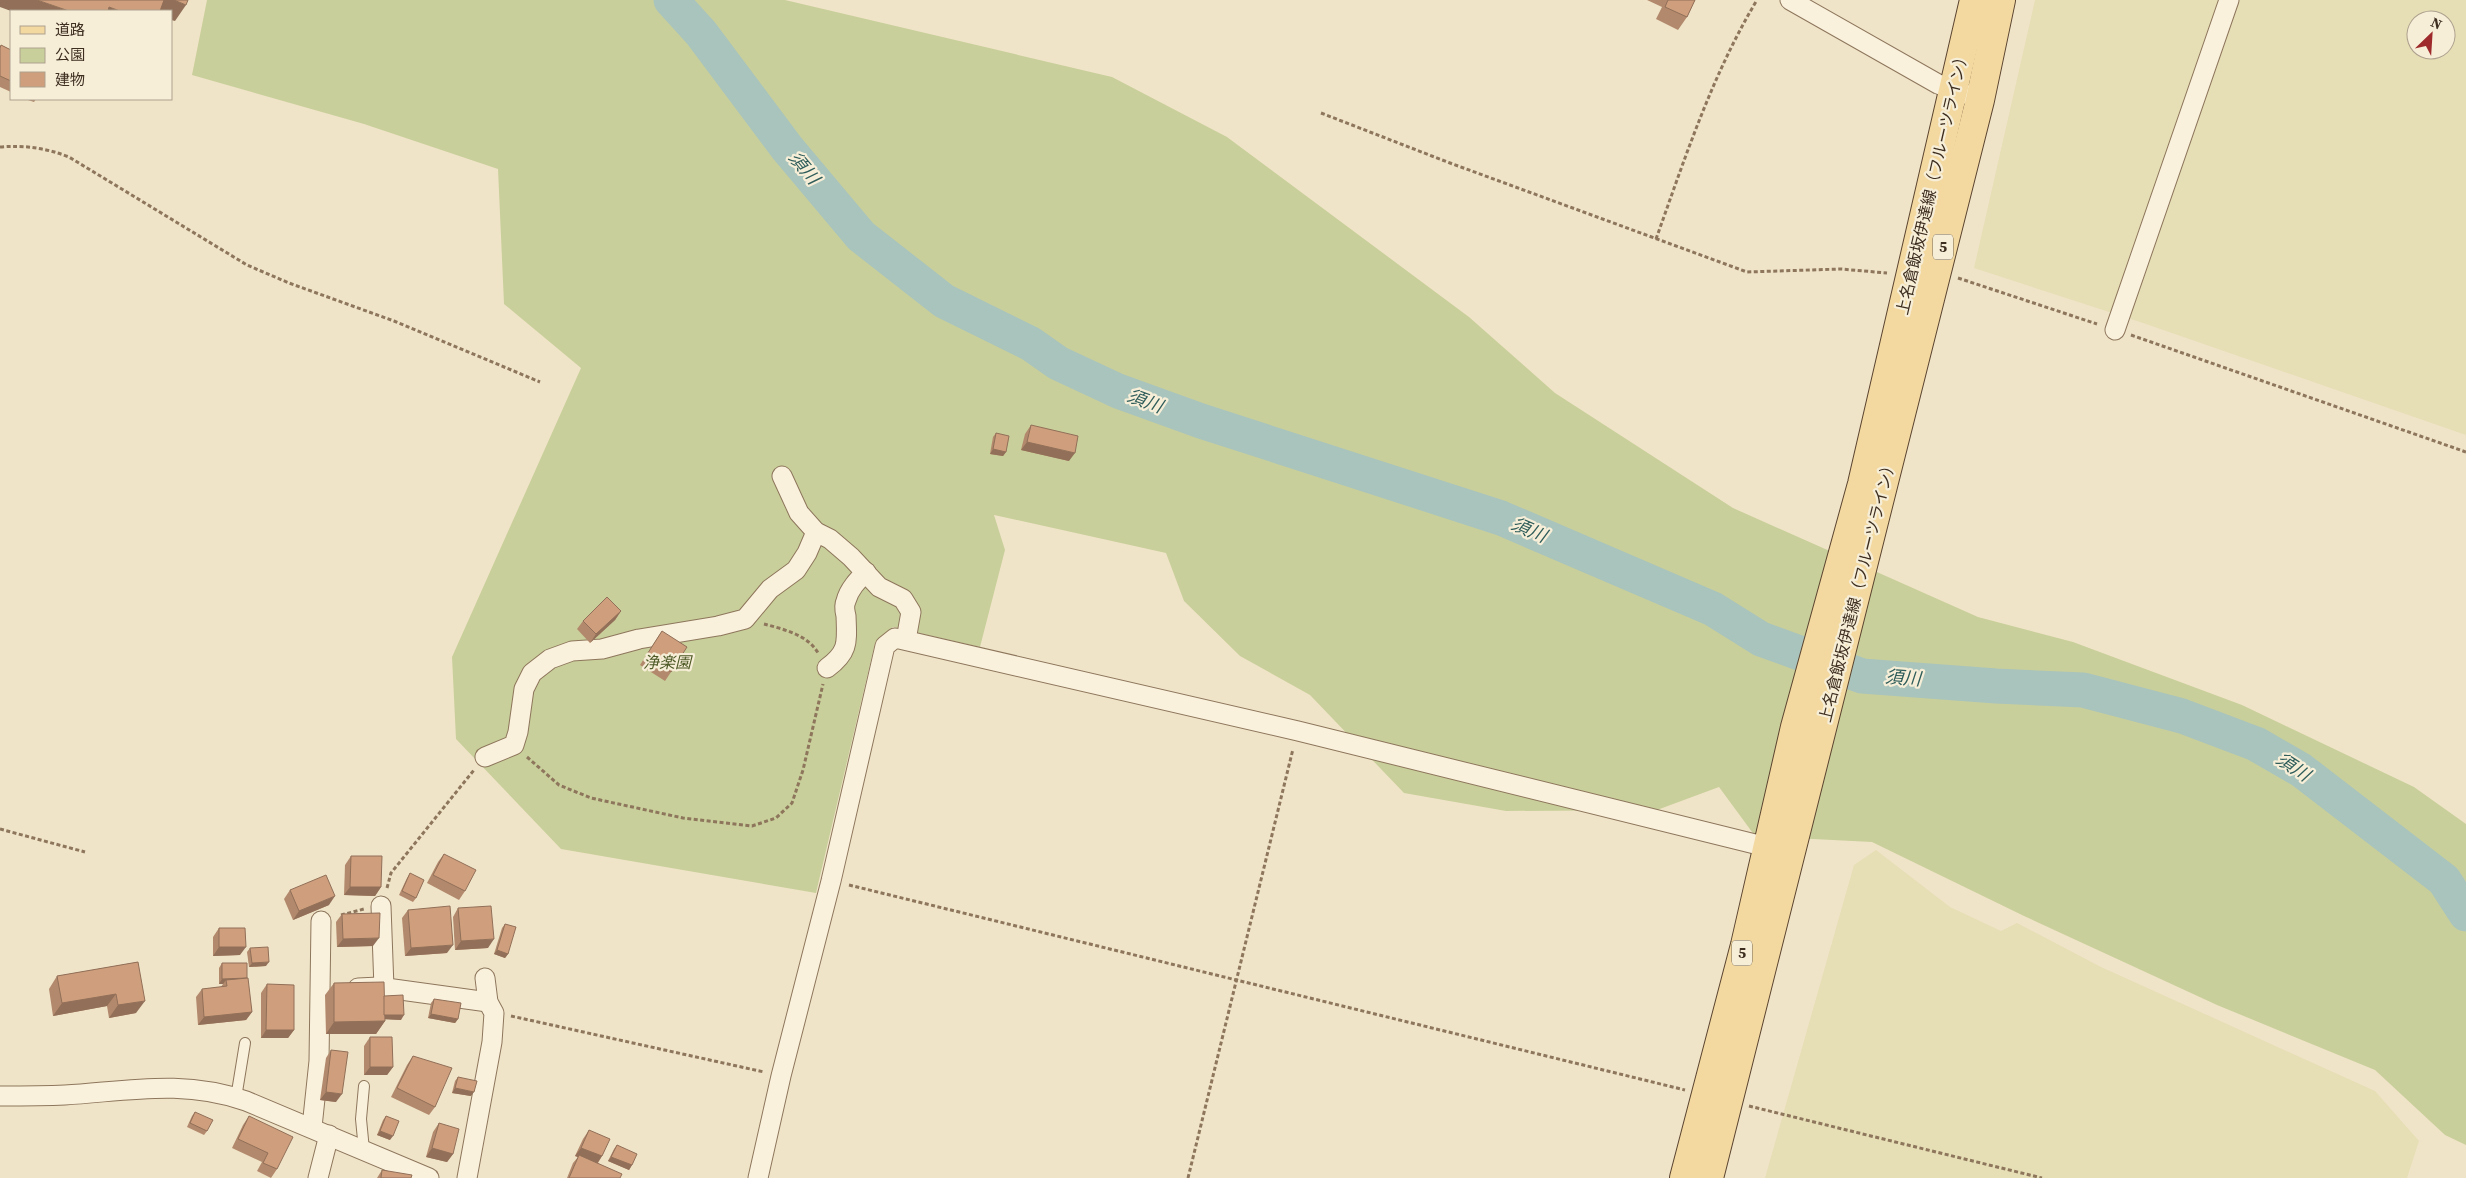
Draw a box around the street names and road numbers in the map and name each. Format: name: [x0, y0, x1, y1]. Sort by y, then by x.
street label: 上名倉飯坂伊達線（フルーツライン）: [1891, 47, 1973, 317]
road number: 5: [1933, 234, 1953, 260]
street label: 上名倉飯坂伊達線（フルーツライン）: [1813, 456, 1901, 724]
road number: 5: [1732, 940, 1752, 966]

